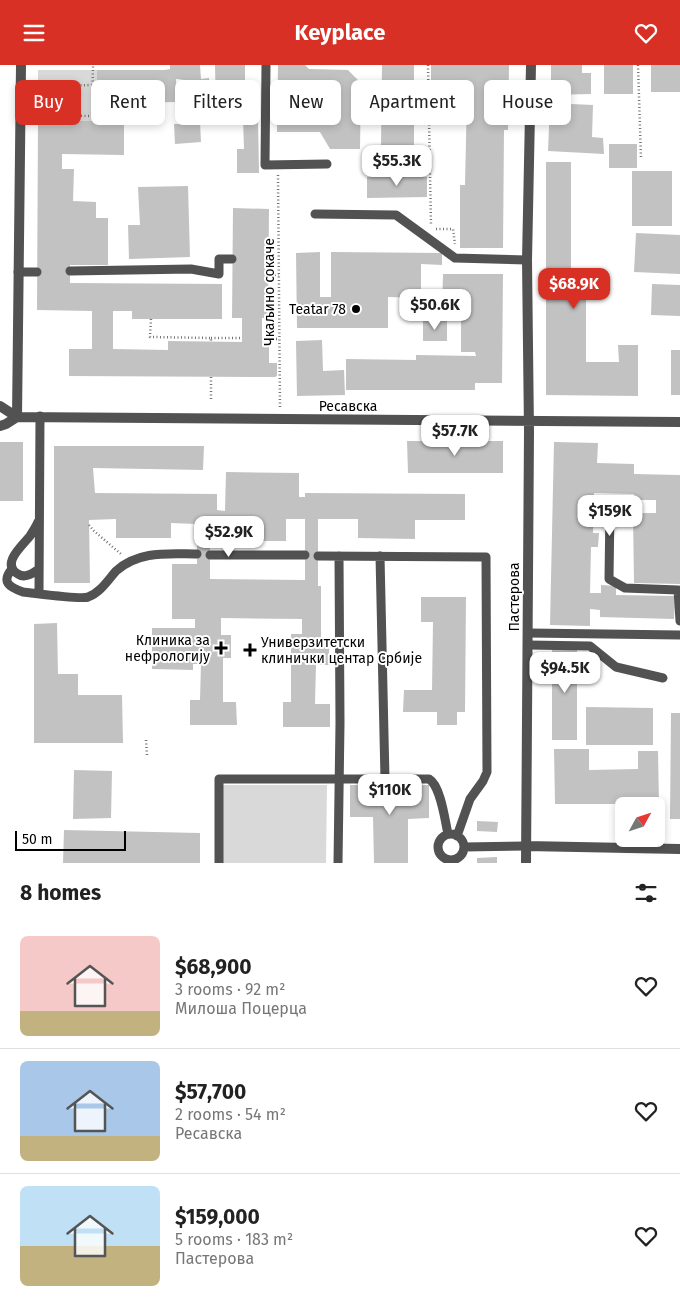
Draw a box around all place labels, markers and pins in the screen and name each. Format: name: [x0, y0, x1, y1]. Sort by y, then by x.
pin: $55.3K: [356, 145, 438, 187]
pin: $68.9K: [533, 267, 615, 310]
pin: $50.6K: [394, 289, 476, 331]
place label: Teatar 78: [289, 301, 346, 318]
marker: Teatar 78: [350, 303, 362, 315]
pin: $57.7K: [414, 415, 496, 457]
pin: $159K: [575, 495, 645, 537]
pin: $52.9K: [188, 515, 270, 558]
place label: Клиника за нефрологију: [125, 632, 210, 665]
place label: Универзитетски клинички центар Србије: [261, 634, 422, 667]
marker: Клиника за нефрологију: [214, 641, 228, 655]
marker: Универзитетски клинички центар Србије: [243, 643, 257, 657]
pin: $94.5K: [524, 651, 606, 694]
pin: $110K: [355, 773, 425, 816]

